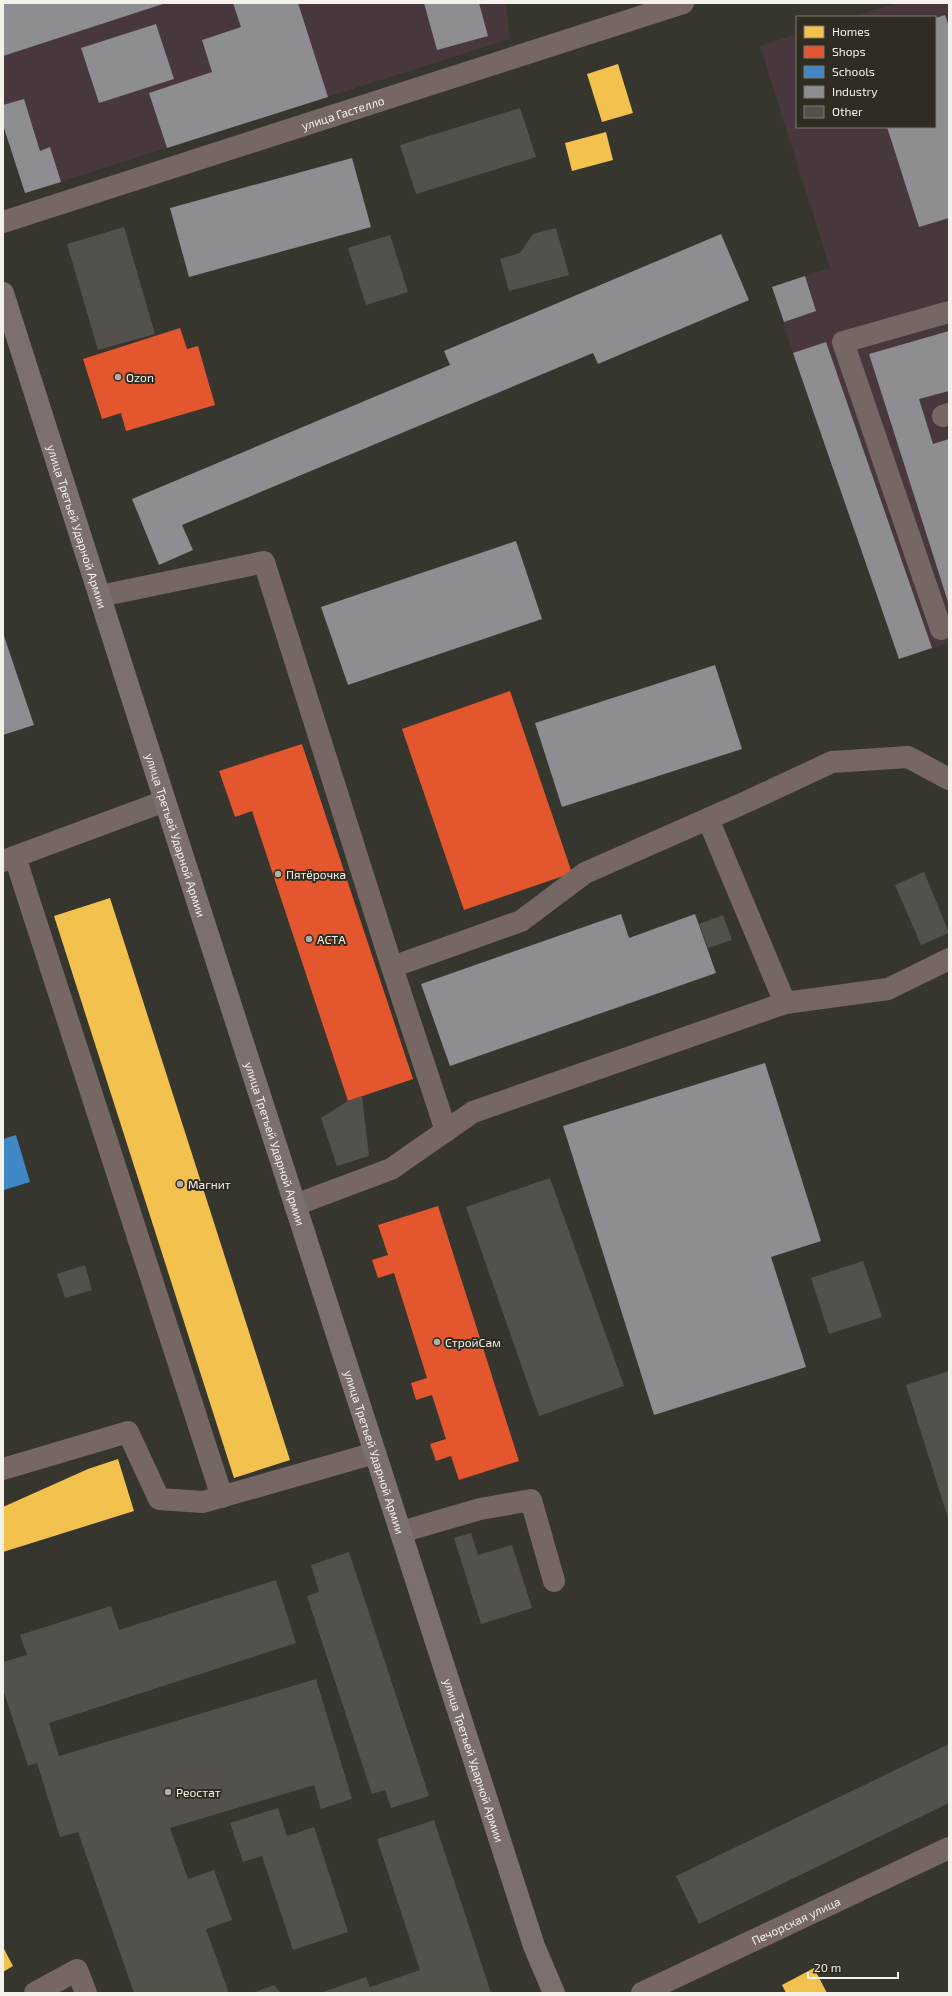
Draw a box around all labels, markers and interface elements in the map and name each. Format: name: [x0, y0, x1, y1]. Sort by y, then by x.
legend: [796, 16, 936, 128]
text: Homes: [832, 24, 870, 38]
text: Shops: [832, 44, 866, 58]
text: Schools: [832, 64, 875, 78]
text: Industry: [832, 84, 878, 98]
street label: улица Гастелло: [300, 93, 386, 133]
text: Other: [832, 104, 863, 118]
place label: Ozon: [126, 370, 154, 384]
marker: Ozon: [113, 372, 123, 382]
street label: улица Третьей Ударной Армии: [44, 443, 110, 610]
street label: улица Третьей Ударной Армии: [142, 751, 209, 919]
place label: Пятёрочка: [286, 867, 346, 881]
marker: Пятёрочка: [273, 869, 283, 879]
place label: АСТА: [317, 932, 346, 946]
marker: АСТА: [304, 934, 314, 944]
street label: улица Третьей Ударной Армии: [241, 1060, 308, 1227]
place label: Магнит: [188, 1177, 231, 1191]
marker: Магнит: [175, 1179, 185, 1189]
place label: СтройСам: [445, 1335, 501, 1349]
marker: СтройСам: [432, 1337, 442, 1347]
street label: улица Третьей Ударной Армии: [341, 1368, 408, 1536]
street label: улица Третьей Ударной Армии: [440, 1676, 507, 1844]
place label: Реостат: [176, 1785, 221, 1799]
marker: Реостат: [163, 1787, 173, 1797]
street label: Печорская улица: [749, 1893, 842, 1947]
scale bar: [808, 1954, 898, 1980]
text: 20 m: [814, 1960, 841, 1974]

